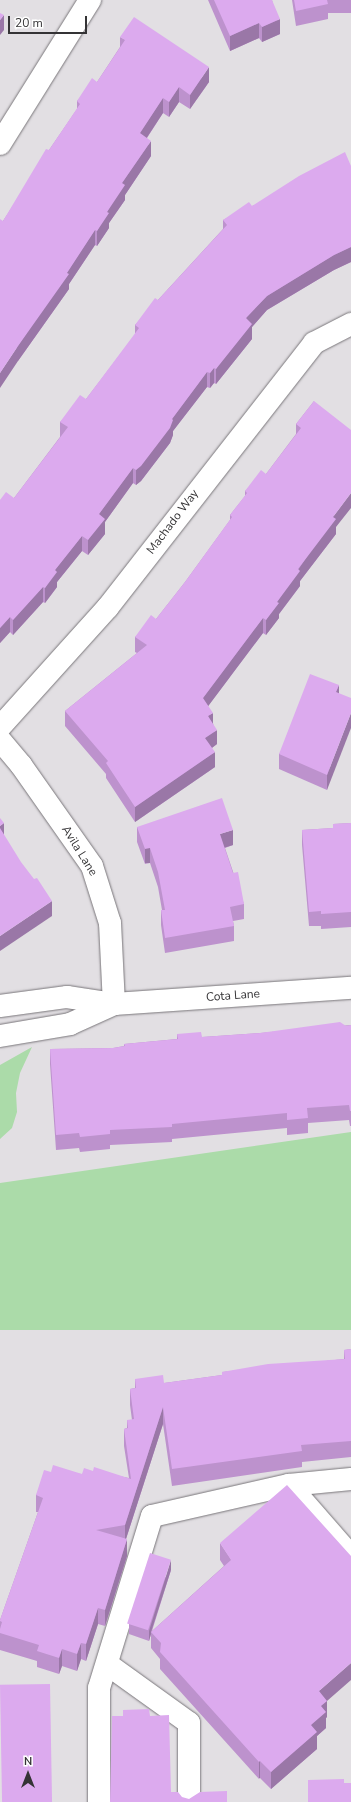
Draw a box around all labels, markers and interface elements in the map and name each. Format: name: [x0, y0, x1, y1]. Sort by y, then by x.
scale bar: [10, 8, 89, 34]
text: 20 m: [15, 15, 43, 31]
street label: Machado Way: [144, 487, 202, 557]
street label: Avila Lane: [58, 823, 100, 879]
street label: Cota Lane: [206, 987, 260, 1005]
north arrow: [8, 1754, 48, 1794]
text: N: [24, 1754, 32, 1769]

